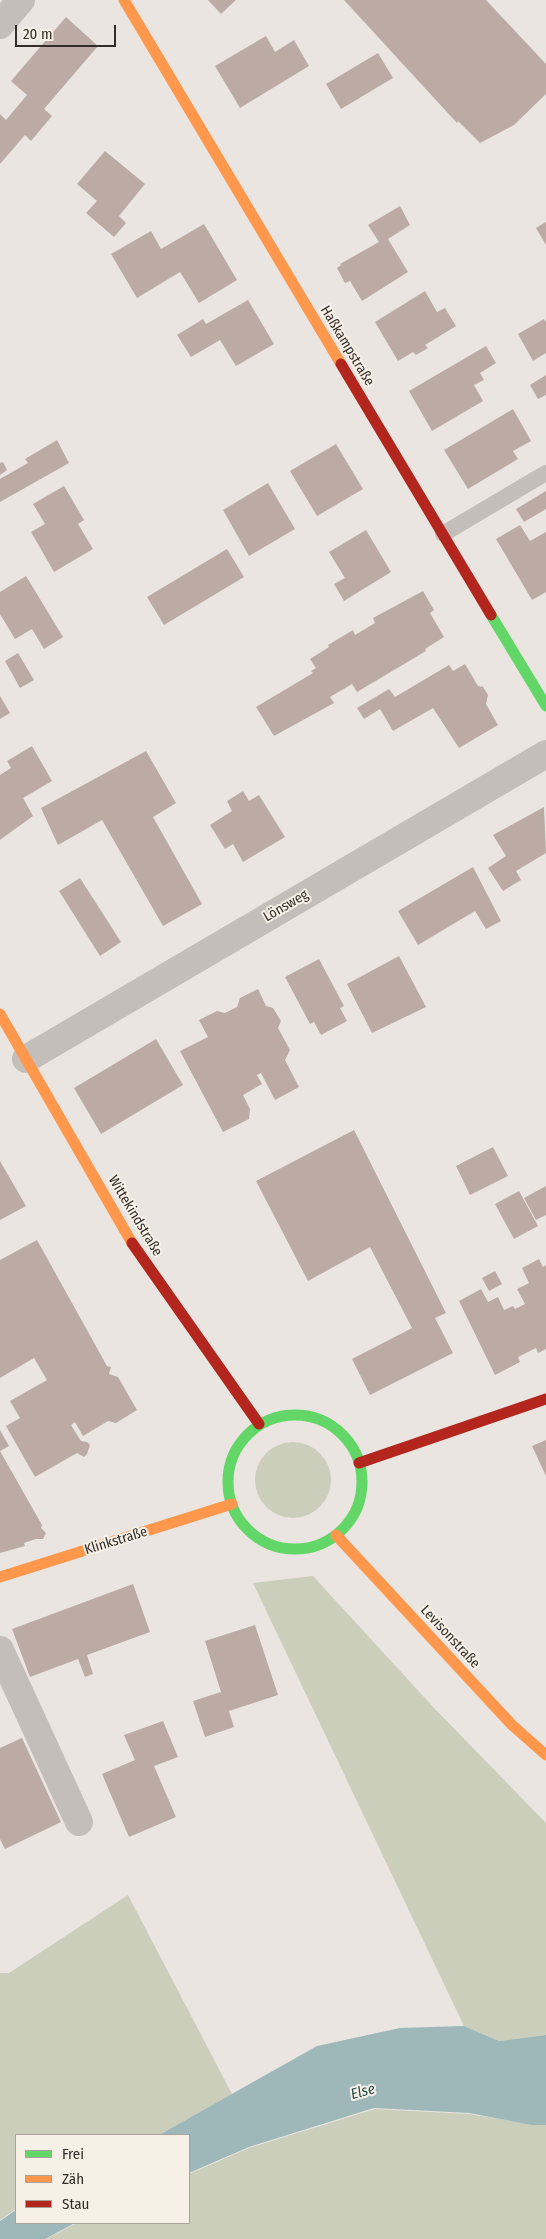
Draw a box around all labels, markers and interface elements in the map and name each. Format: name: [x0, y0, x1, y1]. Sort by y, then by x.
scale bar: [18, 15, 119, 47]
text: 20 m: [23, 25, 53, 43]
street label: Haßkampstraße: [316, 303, 378, 389]
street label: Lönsweg: [261, 886, 311, 926]
street label: Wittekindstraße: [104, 1173, 166, 1259]
street label: Klinkstraße: [83, 1524, 149, 1558]
street label: Levisonstraße: [417, 1602, 483, 1672]
water label: Else: [349, 2080, 377, 2104]
legend: [15, 2134, 190, 2224]
text: Frei: [62, 2145, 84, 2163]
text: Zäh: [62, 2170, 84, 2188]
text: Stau: [62, 2195, 89, 2213]

